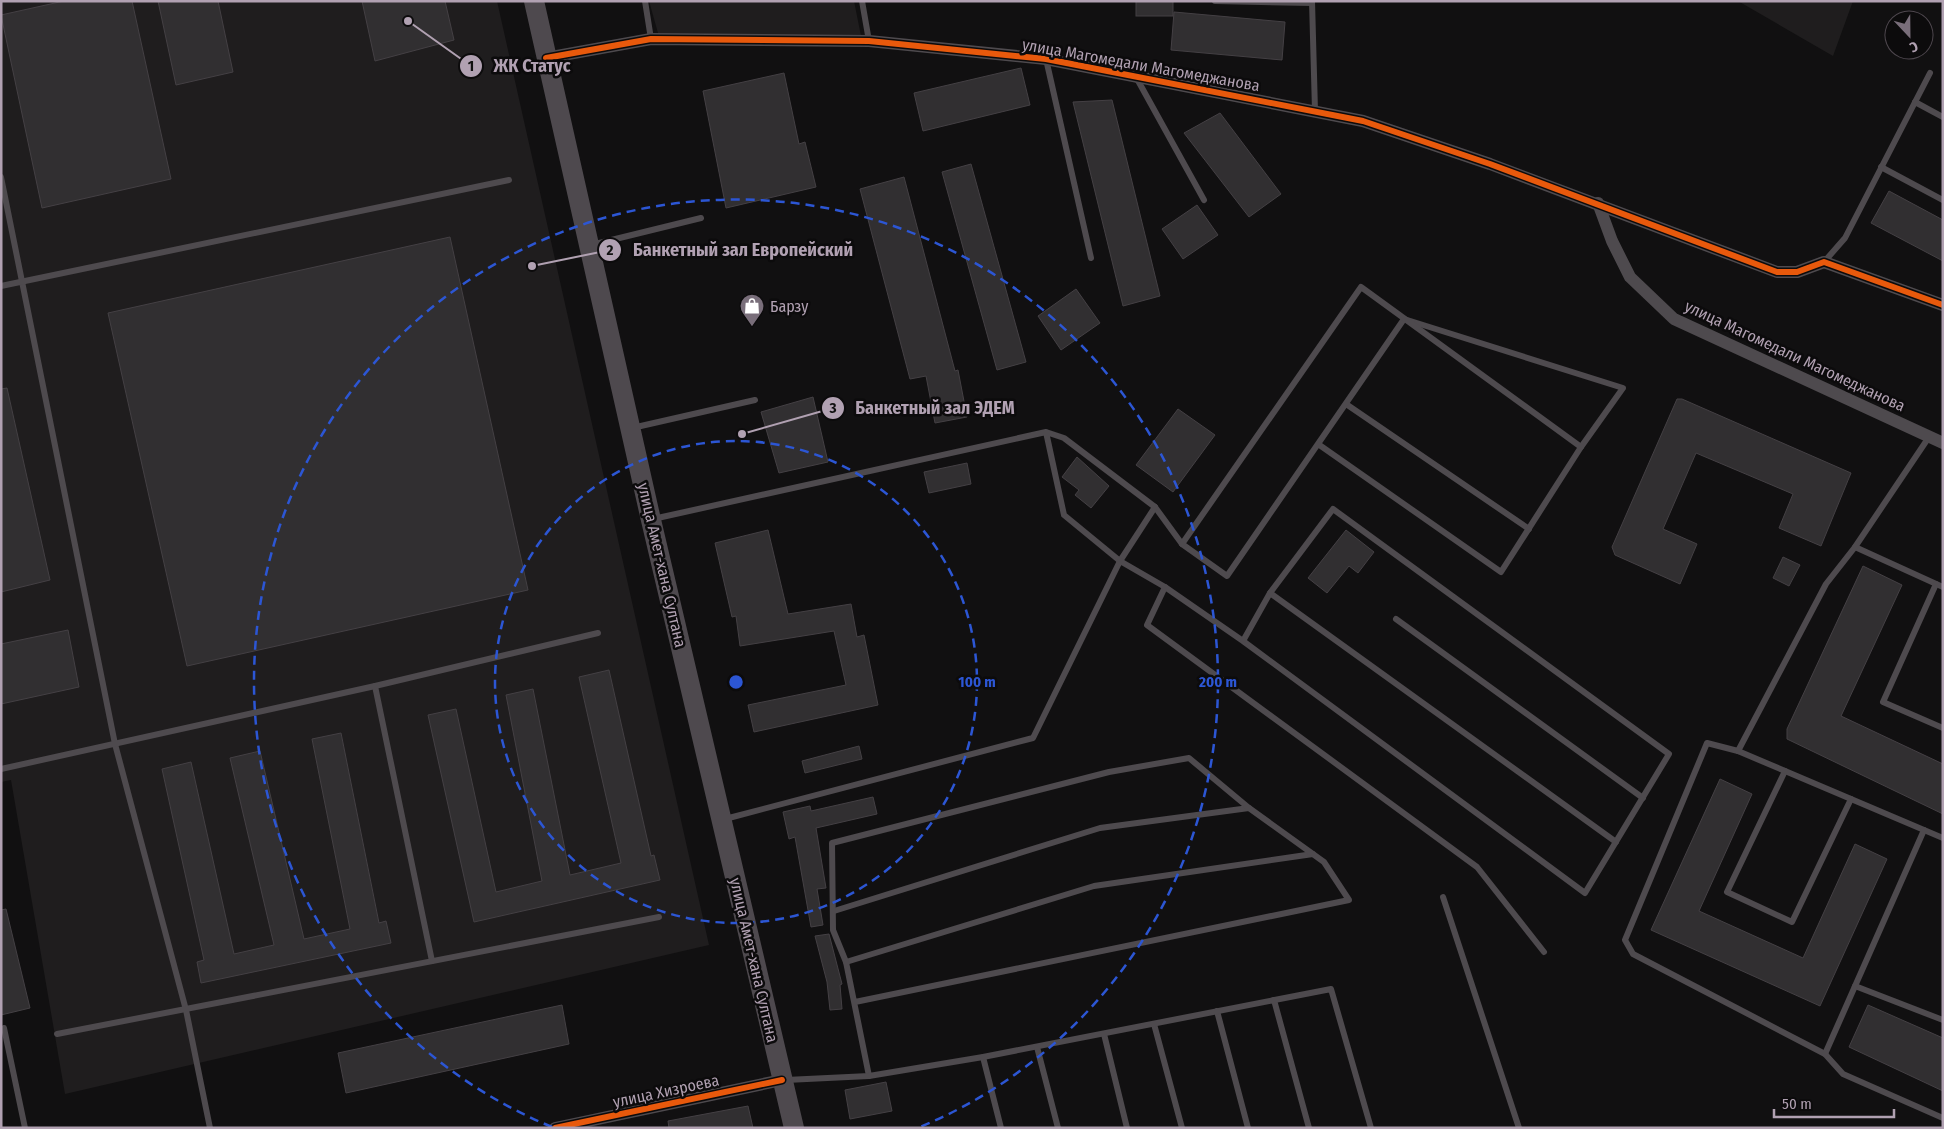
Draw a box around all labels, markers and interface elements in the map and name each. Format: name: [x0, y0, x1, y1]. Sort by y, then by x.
north arrow: [1884, 10, 1934, 60]
street label: улица Магомедали Магомеджановa: [1021, 35, 1261, 95]
text: С: [1906, 37, 1920, 56]
callout: ЖК Статус: [459, 49, 581, 82]
text: ЖК Статус: [492, 55, 571, 77]
text: 1: [468, 57, 474, 75]
callout: Банкетный зал Европейский: [597, 233, 863, 266]
text: Банкетный зал Европейский: [633, 239, 853, 261]
text: 2: [606, 241, 614, 259]
shop icon: Барзу: [739, 293, 765, 327]
street label: улица Магомедали Магомеджановa: [1682, 296, 1908, 416]
place label: Барзу: [770, 297, 809, 316]
callout: Банкетный зал ЭДЕМ: [821, 391, 1025, 424]
text: Банкетный зал ЭДЕМ: [855, 397, 1015, 419]
text: 3: [828, 399, 837, 417]
street label: улица Амет-хана Султана: [634, 481, 690, 649]
centre of rings: [727, 673, 745, 691]
text: 100 m: [958, 673, 996, 691]
text: 200 m: [1198, 673, 1237, 691]
street label: улица Амет-хана Султана: [726, 876, 782, 1044]
street label: улица Хизроева: [611, 1070, 721, 1112]
scale bar: [1774, 1086, 1894, 1118]
text: 50 m: [1782, 1095, 1812, 1113]

